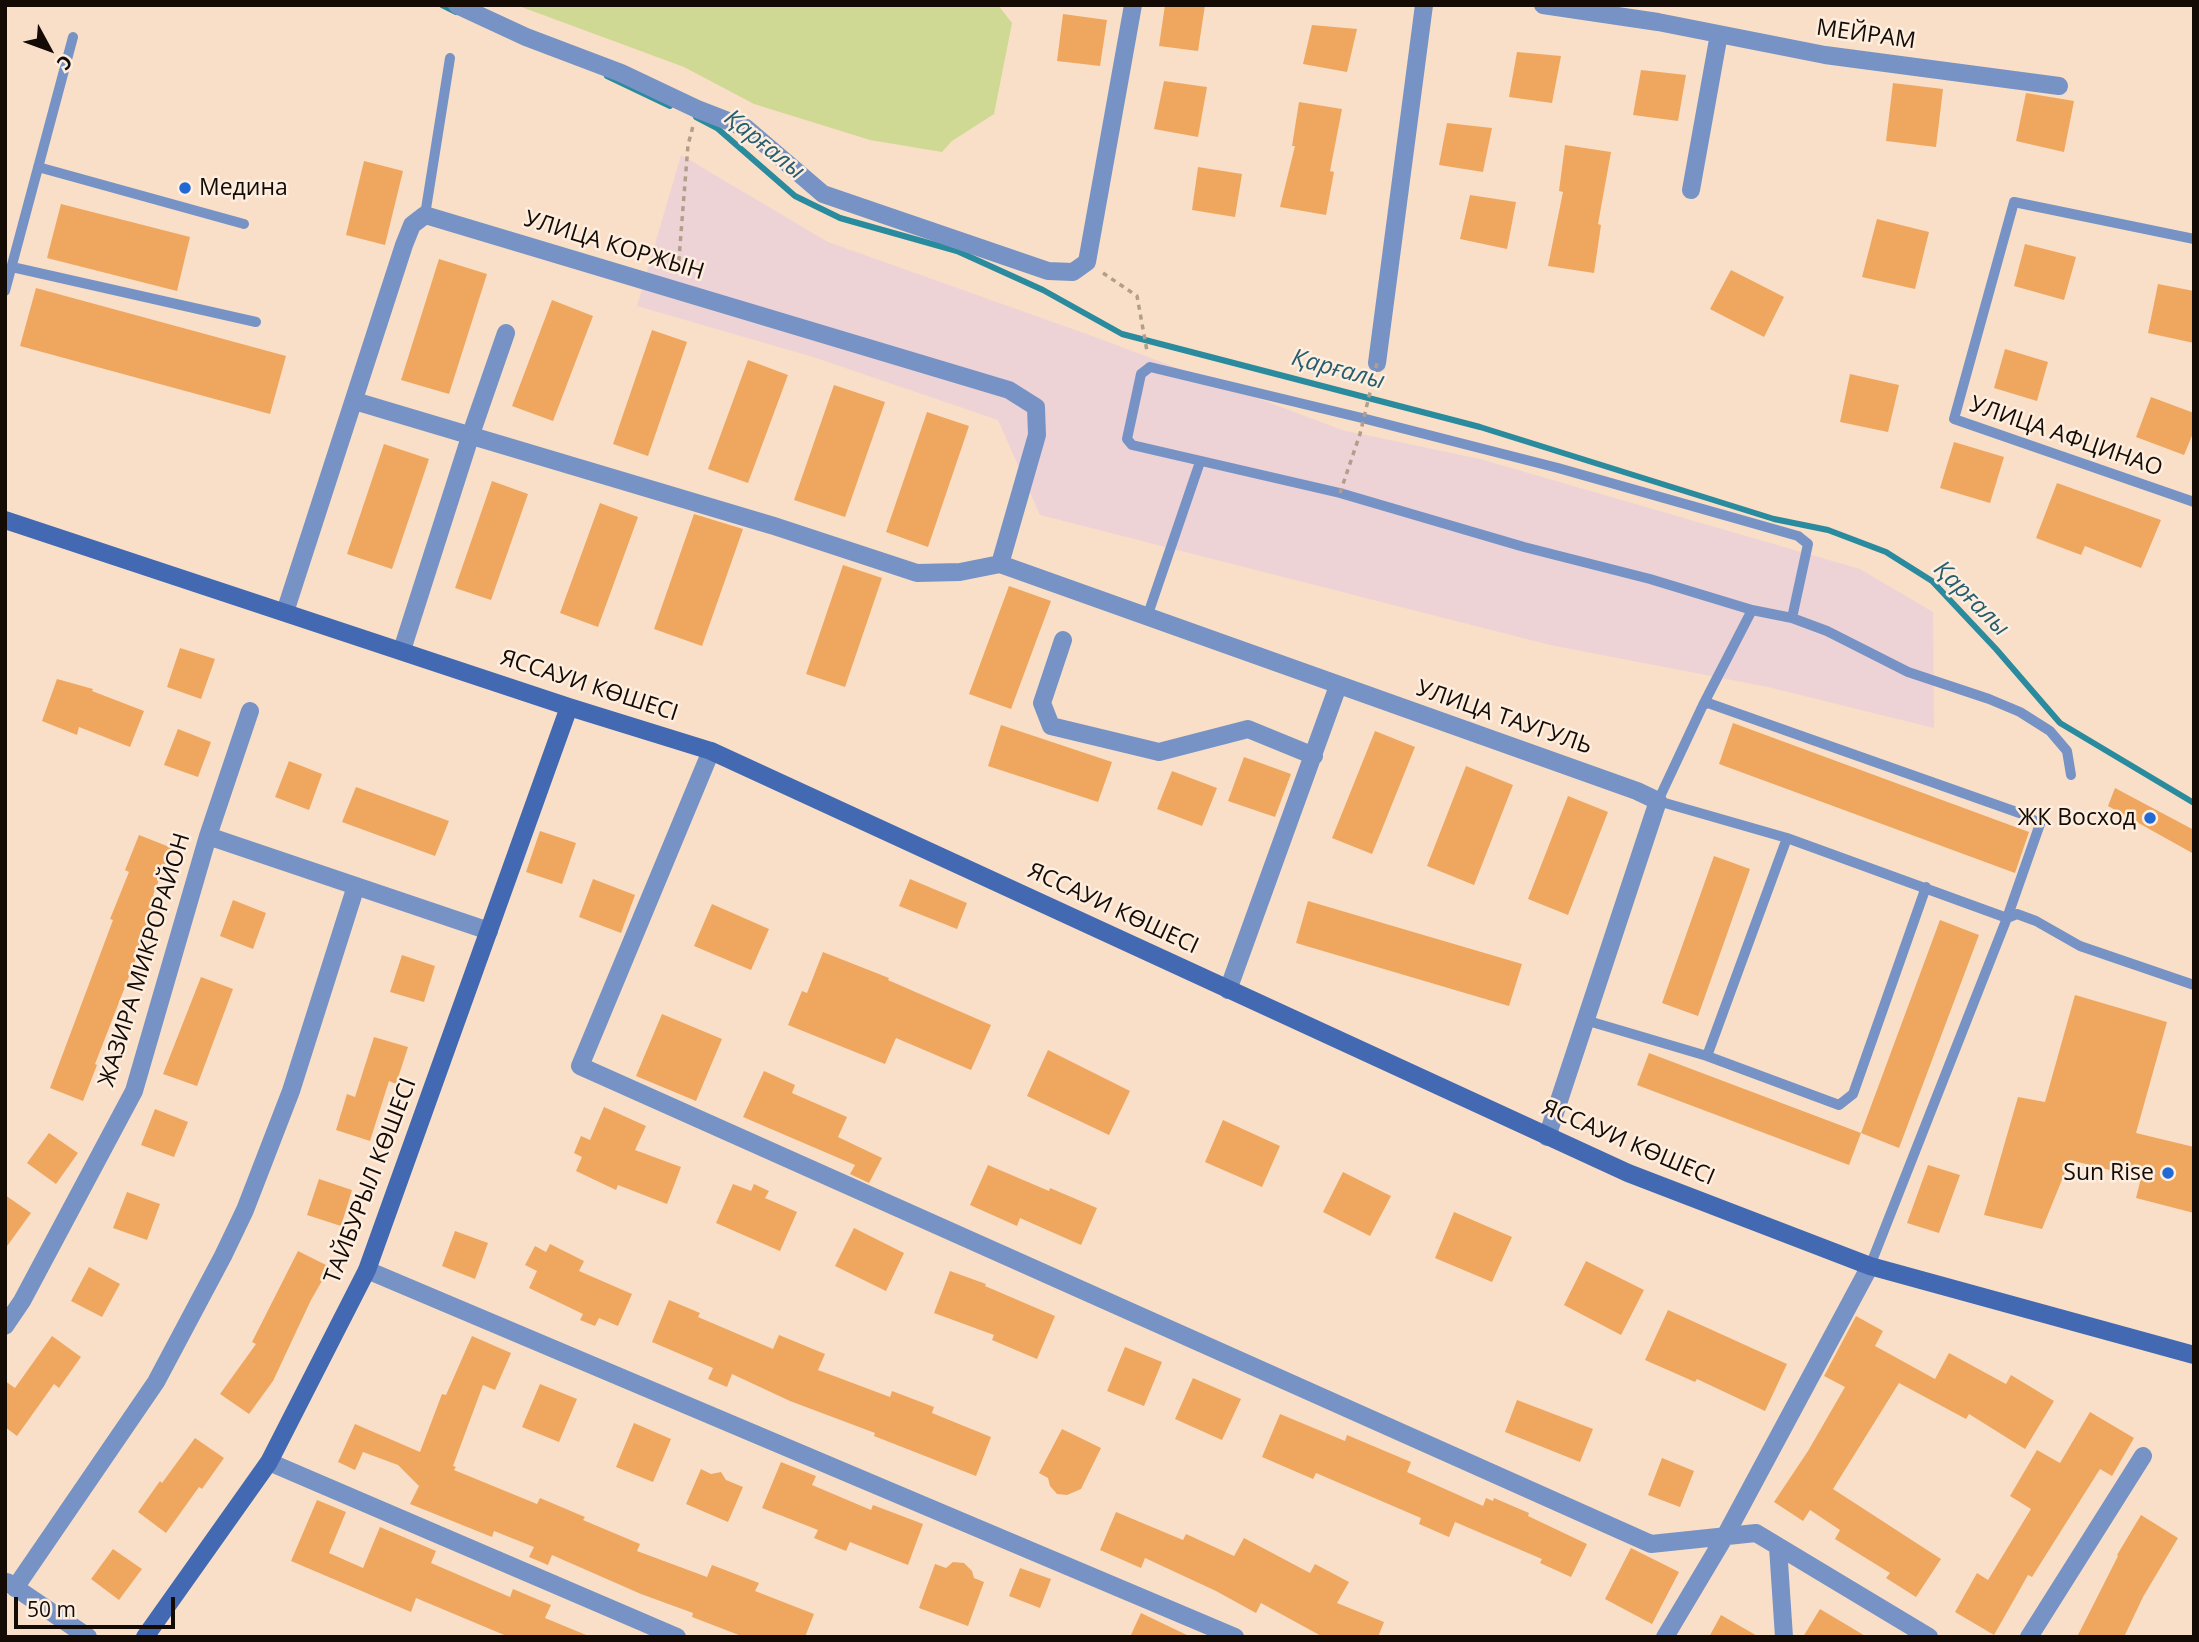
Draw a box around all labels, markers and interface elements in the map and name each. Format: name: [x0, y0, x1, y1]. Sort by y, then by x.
north arrow: [14, 14, 84, 84]
street label: МЕЙРАМ: [1815, 14, 1917, 56]
text: С: [51, 50, 79, 76]
water label: Қарғалы: [718, 104, 810, 186]
place label: Медина: [199, 174, 288, 202]
marker: Медина: [177, 180, 193, 196]
street label: УЛИЦА КОРЖЫН: [521, 205, 707, 287]
water label: Қарғалы: [1288, 344, 1388, 396]
street label: УЛИЦА АФЦИНАО: [1966, 391, 2166, 483]
water label: Қарғалы: [1927, 555, 2015, 643]
street label: ЯССАУИ КӨШЕСІ: [497, 644, 681, 728]
street label: УЛИЦА ТАУГУЛЬ: [1413, 675, 1595, 761]
place label: ЖК Восход: [2018, 804, 2136, 832]
marker: ЖК Восход: [2142, 810, 2158, 826]
street label: ЖАЗИРА МИКРОРАЙОН: [93, 830, 197, 1090]
street label: ЯССАУИ КӨШЕСІ: [1023, 857, 1203, 961]
street label: ТАЙБУРЫЛ КӨШЕСІ: [319, 1074, 423, 1288]
street label: ЯССАУИ КӨШЕСІ: [1537, 1094, 1719, 1192]
place label: Sun Rise: [2063, 1159, 2154, 1187]
marker: Sun Rise: [2160, 1165, 2176, 1181]
scale bar: [18, 1582, 178, 1626]
text: 50 m: [27, 1595, 76, 1623]

